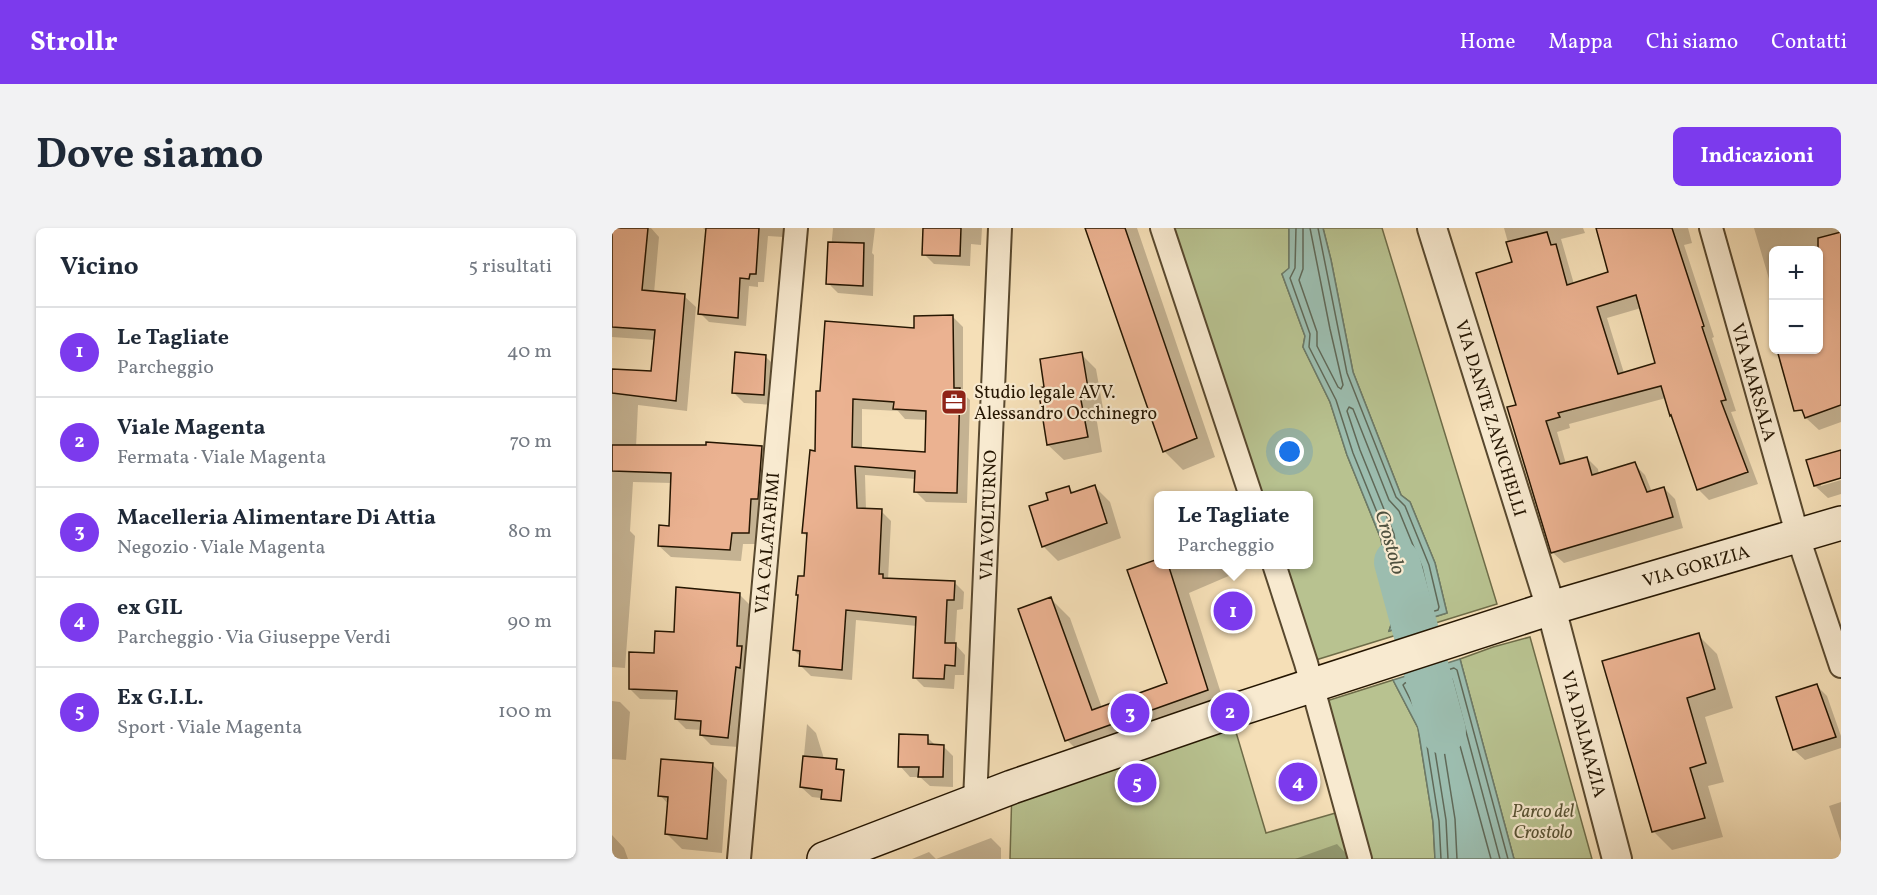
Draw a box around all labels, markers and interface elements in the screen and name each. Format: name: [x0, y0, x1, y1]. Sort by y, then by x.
text: Strollr: [30, 23, 118, 62]
text: Home: [1460, 28, 1515, 57]
text: Mappa: [1548, 28, 1613, 57]
text: Chi siamo: [1646, 28, 1738, 57]
text: Contatti: [1771, 28, 1847, 57]
text: Dove siamo: [36, 127, 264, 186]
button: Indicazioni: [1673, 127, 1841, 186]
map controls: [1769, 246, 1823, 354]
button: +: [1769, 246, 1823, 300]
text: Vicino: [60, 249, 139, 285]
text: 5 risultati: [468, 253, 552, 281]
button: −: [1769, 300, 1823, 354]
street label: VIA DANTE ZANICHELLI: [1448, 317, 1531, 520]
street label: VIA MARSALA: [1724, 320, 1781, 445]
text: Le Tagliate: [117, 323, 229, 354]
text: 1: [75, 338, 84, 366]
text: 40 m: [507, 338, 552, 366]
text: Parcheggio: [117, 354, 214, 382]
place label: Studio legale AVV. Alessandro Occhinegro: [974, 381, 1157, 427]
office icon: Studio legale AVV. Alessandro Occhinegro: [939, 387, 969, 417]
text: Viale Magenta: [117, 413, 265, 444]
text: 2: [74, 428, 85, 456]
text: 70 m: [509, 428, 552, 456]
your location: [1275, 437, 1304, 466]
text: Fermata · Viale Magenta: [117, 444, 326, 472]
street label: VIA VOLTURNO: [975, 449, 1004, 581]
street label: VIA CALATAFIMI: [750, 471, 787, 615]
popup: [1154, 491, 1313, 569]
text: Le Tagliate: [1178, 501, 1289, 532]
text: Macelleria Alimentare Di Attia: [117, 503, 436, 534]
water label: Crostolo: [1367, 507, 1412, 578]
text: 3: [74, 518, 85, 546]
text: 80 m: [508, 518, 552, 546]
text: Parcheggio: [1178, 532, 1274, 560]
text: Negozio · Viale Magenta: [117, 534, 326, 562]
street label: VIA GORIZIA: [1640, 540, 1753, 595]
pin: 1: [1214, 588, 1252, 634]
text: ex GIL: [117, 593, 182, 624]
text: 4: [73, 608, 86, 636]
text: 90 m: [508, 608, 552, 636]
text: Parcheggio · Via Giuseppe Verdi: [117, 624, 391, 652]
street label: VIA DALMAZIA: [1554, 668, 1612, 801]
text: Ex G.I.L.: [117, 683, 204, 714]
pin: 3: [1110, 690, 1150, 736]
pin: 2: [1210, 690, 1250, 734]
text: 5: [75, 698, 84, 726]
text: 100 m: [498, 698, 552, 726]
text: Sport · Viale Magenta: [117, 714, 302, 742]
pin: 5: [1118, 760, 1156, 806]
pin: 4: [1278, 760, 1318, 804]
park label: Parco del Crostolo: [1512, 800, 1575, 846]

